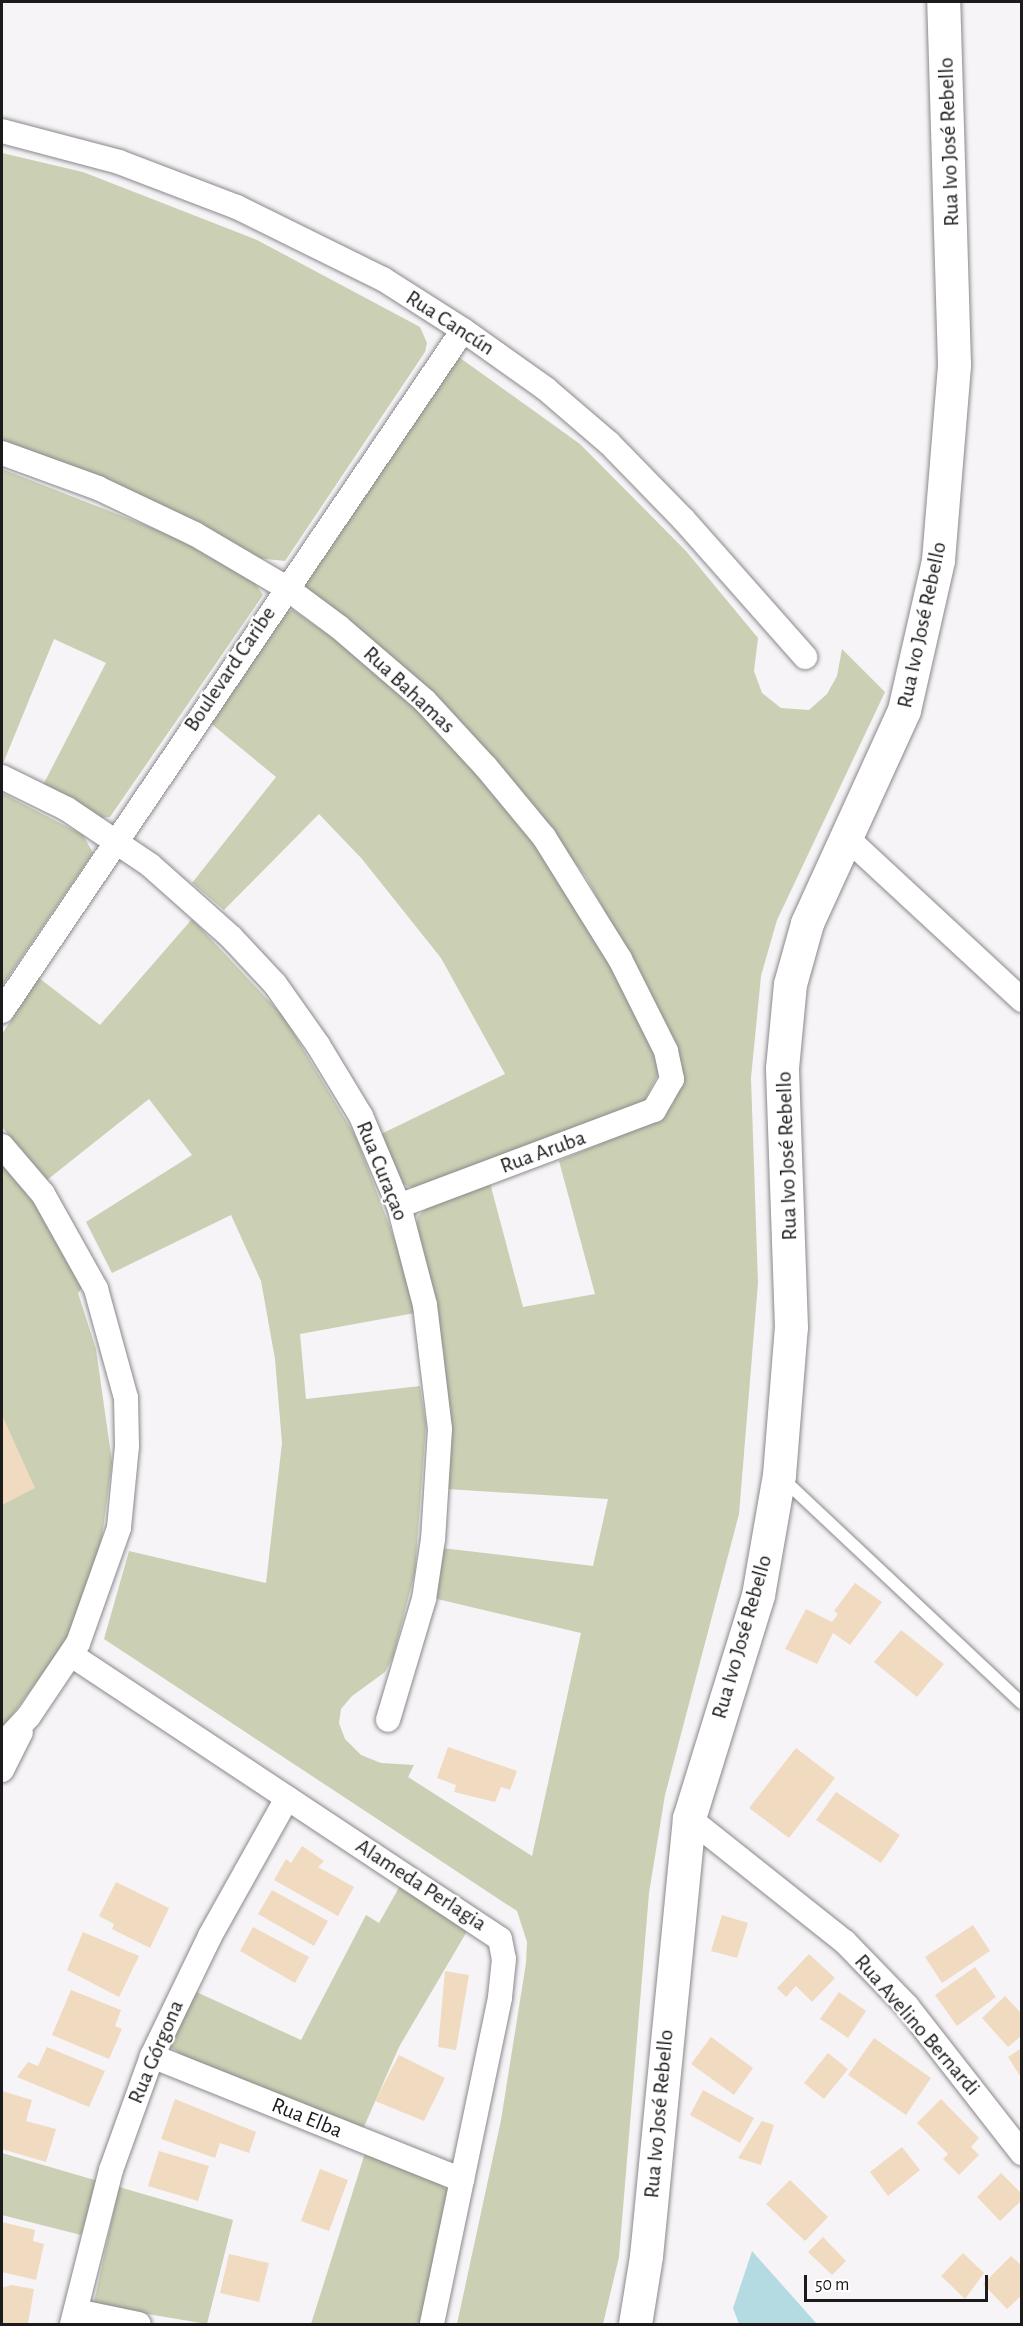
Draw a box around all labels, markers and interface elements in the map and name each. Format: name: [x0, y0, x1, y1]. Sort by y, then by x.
street label: Rua Ivo José Rebello: [933, 57, 965, 227]
street label: Rua Cancún: [401, 285, 499, 361]
street label: Rua Ivo José Rebello: [891, 540, 953, 710]
street label: Boulevard Caribe: [178, 601, 282, 737]
street label: Rua Bahamas: [358, 641, 460, 739]
street label: Rua Ivo José Rebello: [771, 1071, 803, 1241]
street label: Rua Curaçao: [350, 1117, 414, 1225]
street label: Rua Aruba: [497, 1124, 589, 1180]
street label: Rua Ivo José Rebello: [706, 1552, 778, 1722]
street label: Alameda Perlagia: [351, 1833, 491, 1937]
street label: Rua Avelino Bernardi: [848, 1949, 986, 2101]
street label: Rua Górgona: [122, 1996, 190, 2108]
street label: Rua Ivo José Rebello: [638, 2029, 680, 2199]
street label: Rua Elba: [268, 2092, 346, 2144]
scale bar: [807, 2263, 992, 2301]
text: 50 m: [815, 2276, 849, 2294]

